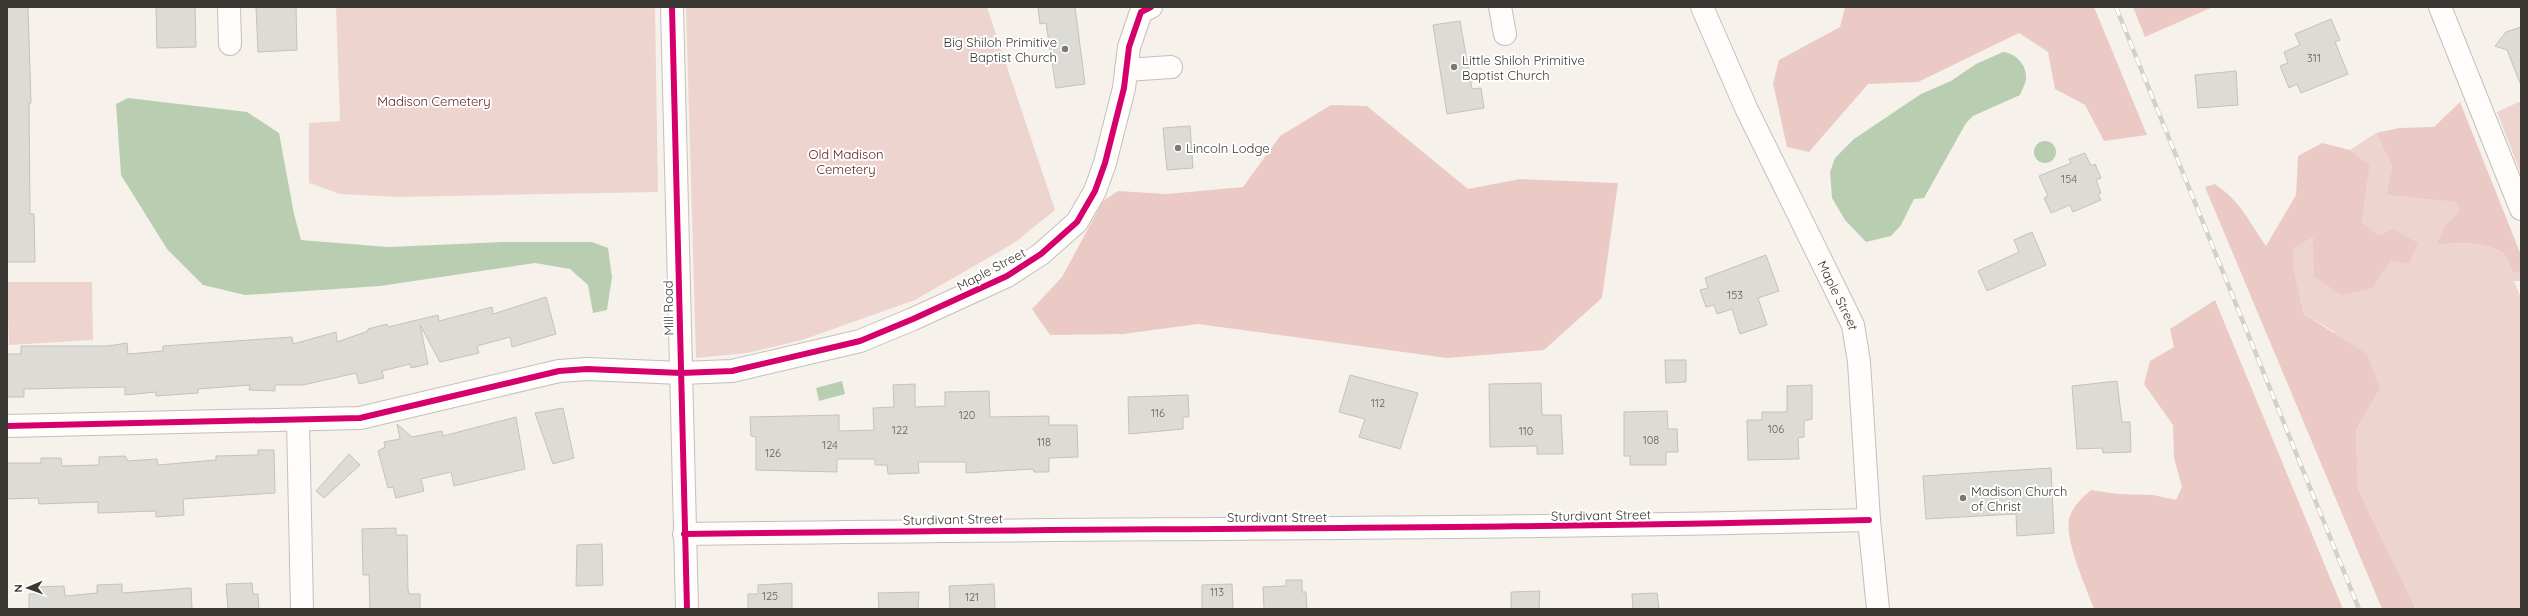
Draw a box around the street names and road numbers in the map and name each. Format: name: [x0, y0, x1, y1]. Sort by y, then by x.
street label: Maple Street: [954, 244, 1028, 294]
street label: Maple Street: [1814, 258, 1862, 331]
street label: Mill Road: [660, 280, 676, 336]
street label: Sturdivant Street: [1551, 506, 1651, 524]
street label: Sturdivant Street: [1227, 509, 1327, 525]
street label: Sturdivant Street: [903, 510, 1003, 528]

